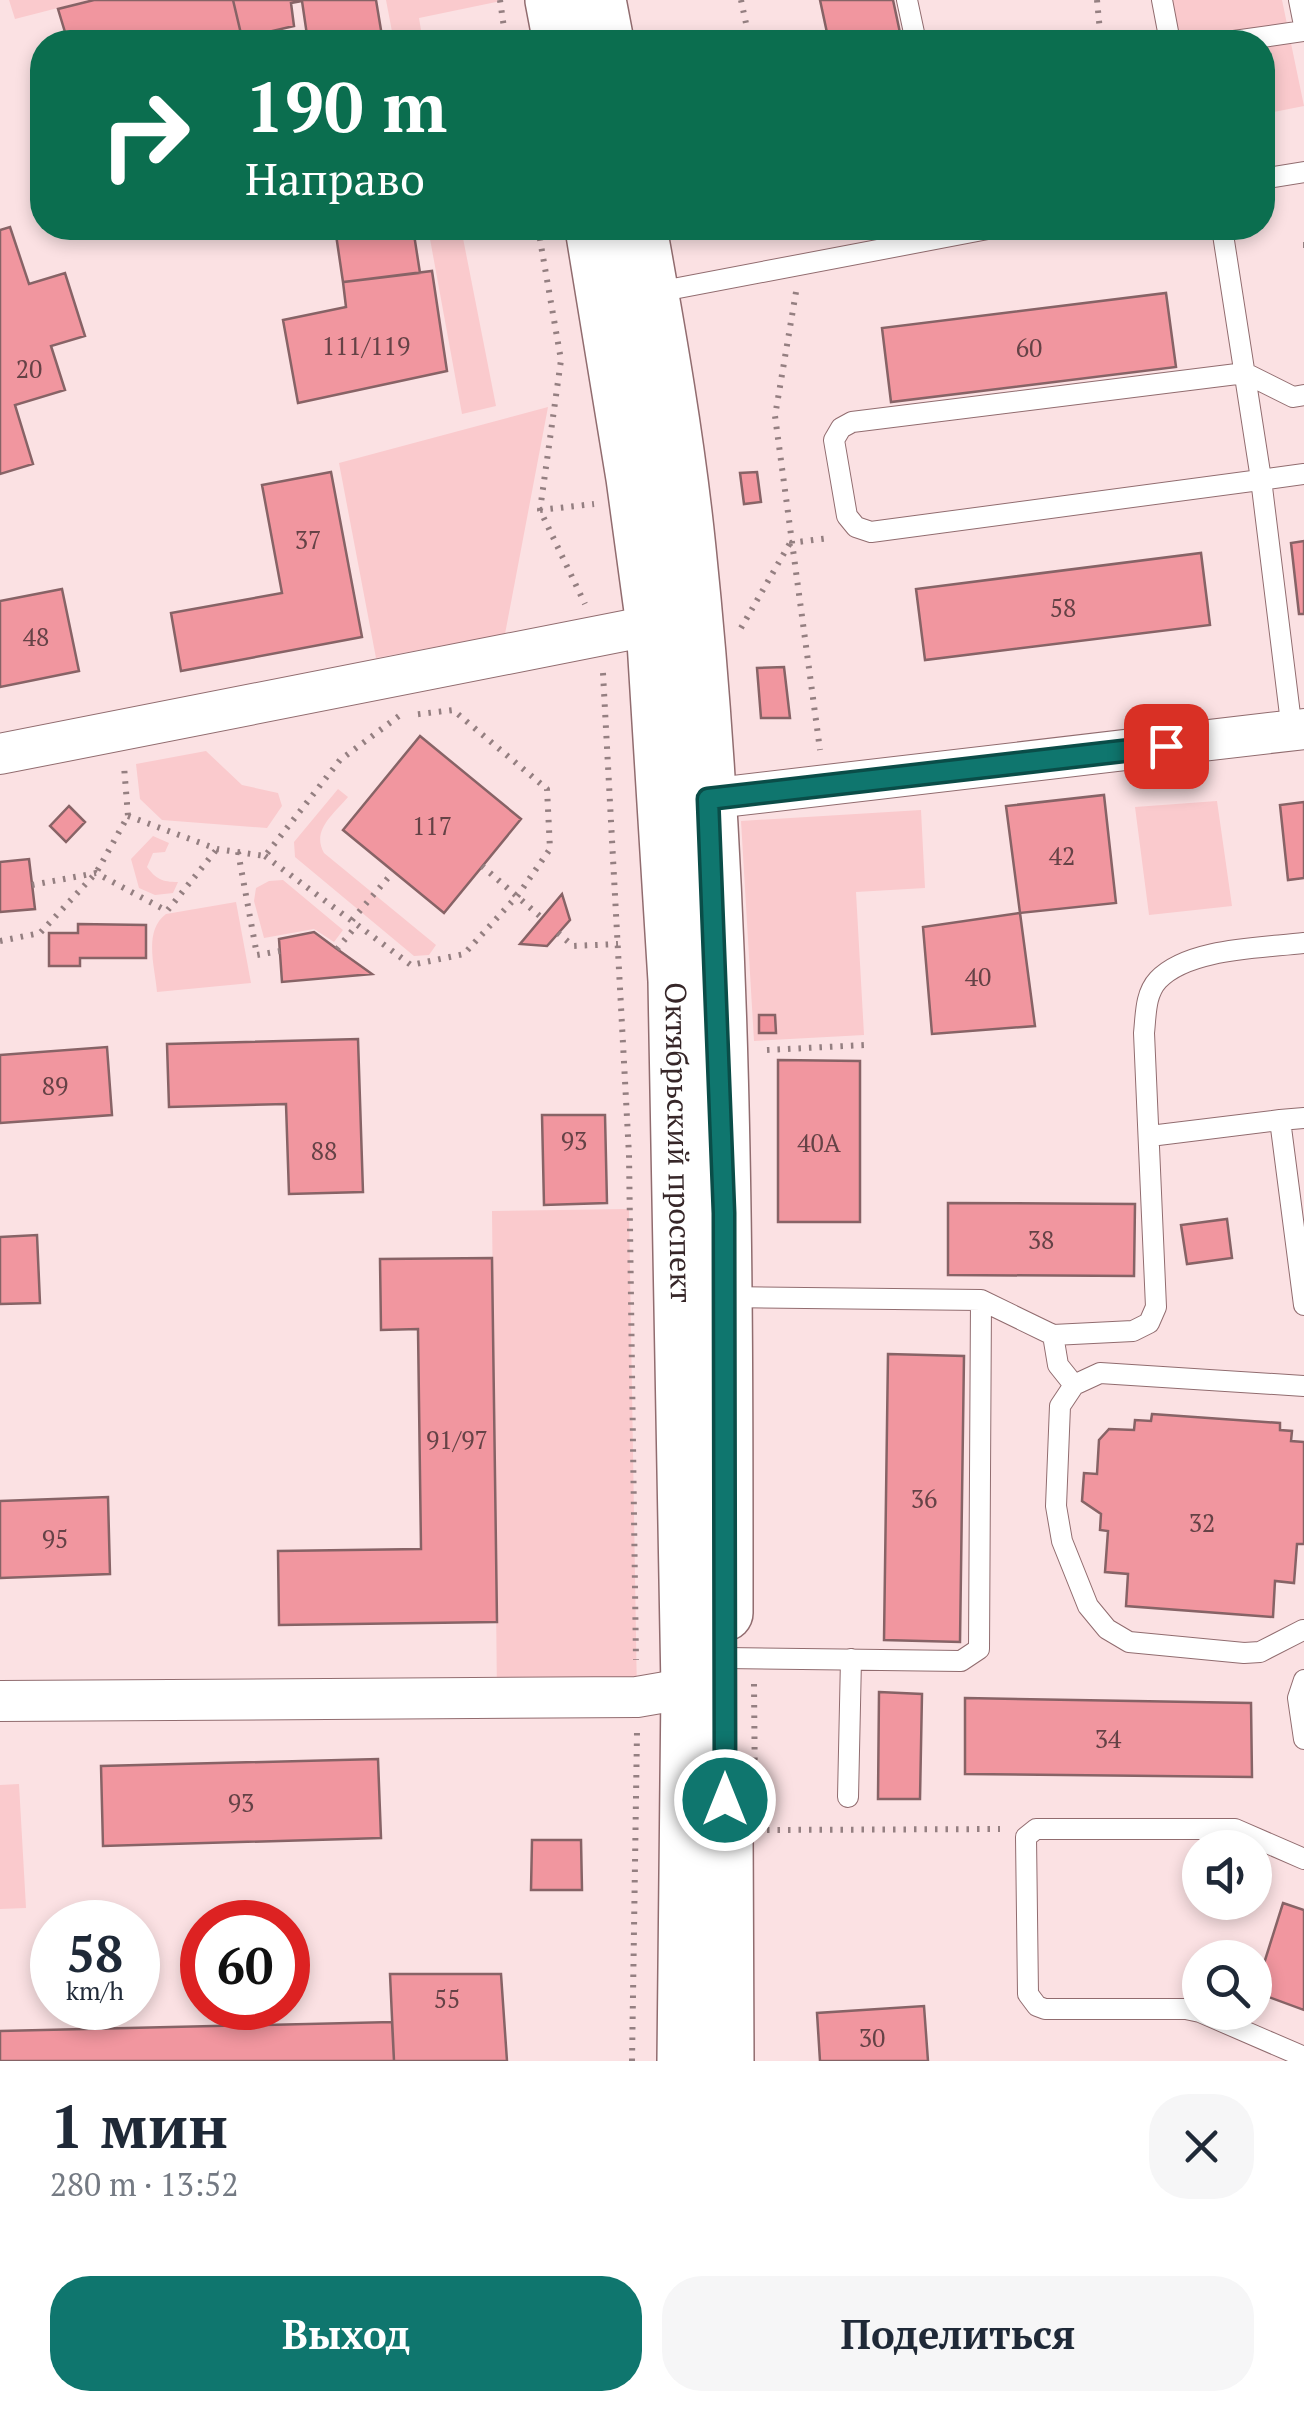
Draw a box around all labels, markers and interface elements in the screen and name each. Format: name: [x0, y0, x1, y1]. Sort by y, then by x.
text: 190 m: [245, 59, 447, 152]
icon: right: [80, 70, 210, 200]
text: Направо: [245, 148, 425, 208]
house number: 111/119: [322, 329, 410, 362]
house number: 60: [1016, 331, 1042, 364]
house number: 20: [16, 352, 42, 385]
house number: 37: [295, 523, 321, 556]
house number: 58: [1050, 591, 1076, 624]
house number: 48: [23, 620, 49, 653]
pin: [1124, 704, 1209, 789]
icon: arrive: [1139, 719, 1194, 774]
house number: 117: [412, 809, 452, 842]
house number: 42: [1049, 839, 1075, 872]
house number: 40: [965, 960, 991, 993]
street label: Октябрьский проспект: [656, 982, 702, 1304]
house number: 89: [42, 1069, 68, 1102]
house number: 93: [561, 1124, 587, 1157]
house number: 40А: [797, 1126, 842, 1159]
house number: 88: [311, 1134, 337, 1167]
house number: 38: [1028, 1223, 1054, 1256]
house number: 91/97: [426, 1423, 488, 1456]
house number: 36: [911, 1482, 937, 1515]
house number: 32: [1189, 1506, 1215, 1539]
house number: 95: [42, 1522, 68, 1555]
house number: 34: [1095, 1722, 1122, 1755]
position arrow: [673, 1748, 777, 1852]
house number: 93: [228, 1786, 254, 1819]
map controls: [1182, 1830, 1272, 2030]
button: sound: [1182, 1830, 1272, 1920]
speed limit sign: 60: [180, 1900, 310, 2030]
text: 58: [67, 1920, 123, 1986]
button: search: [1182, 1940, 1272, 2030]
text: km/h: [66, 1974, 124, 2007]
house number: 55: [434, 1982, 460, 2015]
house number: 30: [859, 2021, 885, 2054]
text: 1 мин: [50, 2086, 228, 2165]
button: close: [1149, 2094, 1254, 2199]
text: 280 m · 13:52: [50, 2163, 238, 2205]
button: Выход: [50, 2276, 642, 2391]
button: Поделиться: [662, 2276, 1254, 2391]

